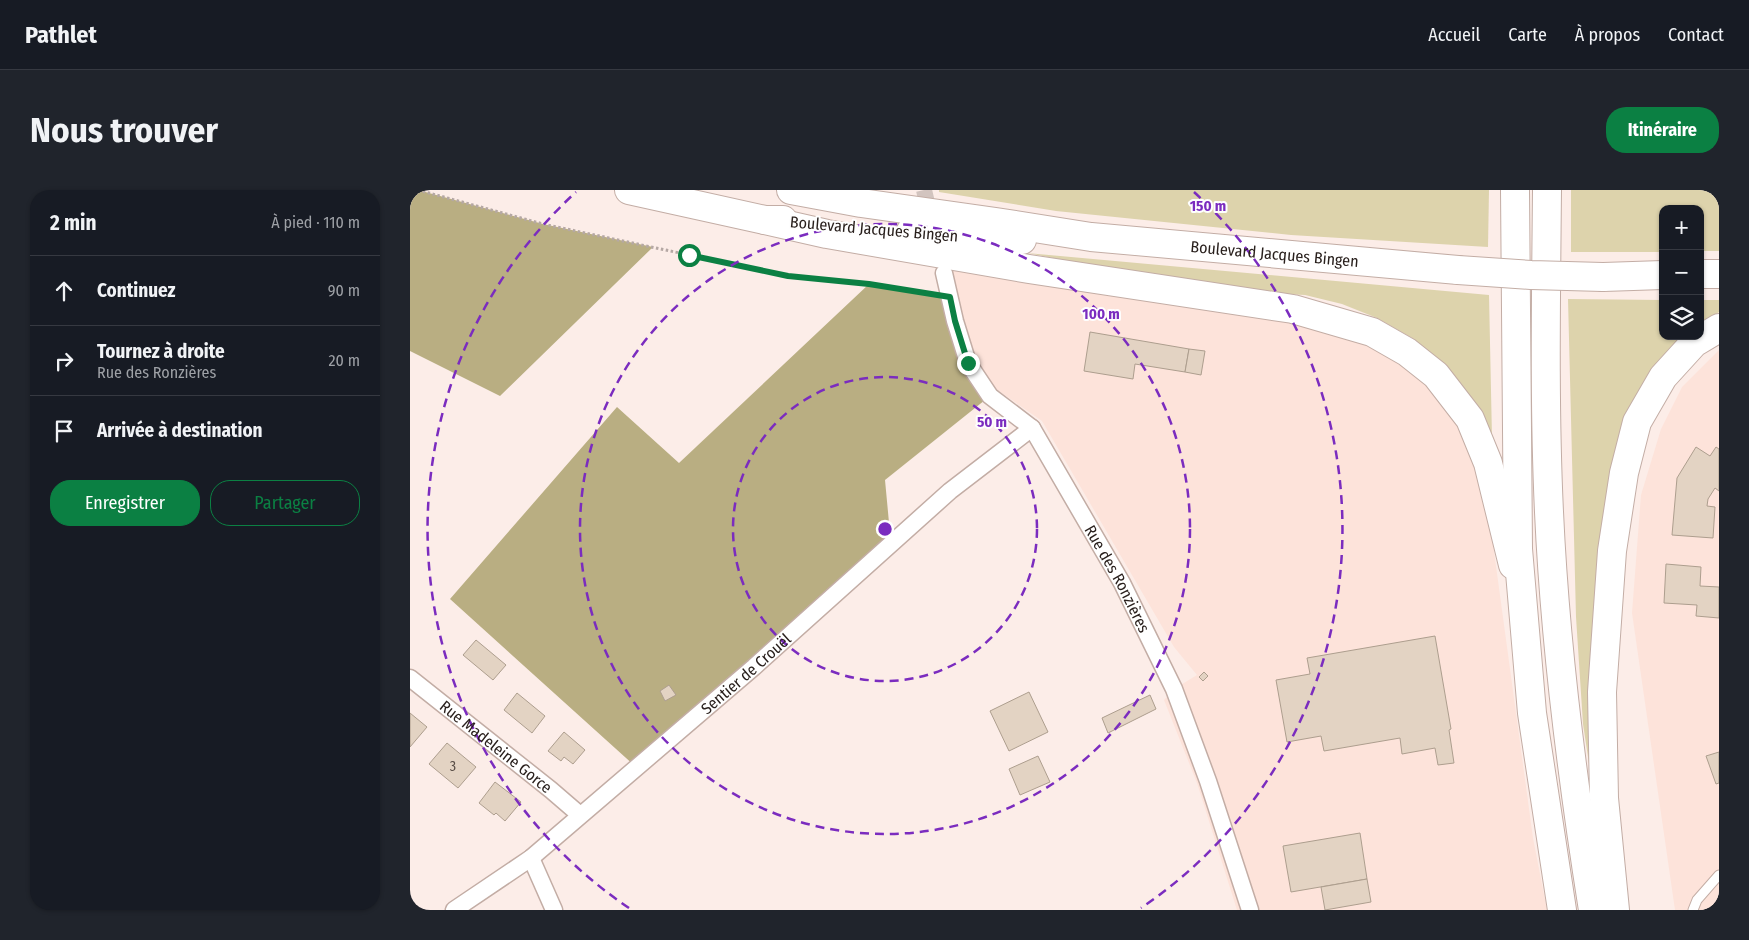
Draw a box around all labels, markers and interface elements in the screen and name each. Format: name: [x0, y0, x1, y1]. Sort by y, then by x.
text: Pathlet: [25, 21, 97, 49]
text: Accueil: [1428, 24, 1480, 46]
text: Carte: [1508, 24, 1547, 46]
text: À propos: [1575, 24, 1640, 46]
text: Contact: [1668, 24, 1724, 46]
button: Itinéraire: [1606, 107, 1719, 153]
text: Nous trouver: [30, 109, 218, 151]
text: 150 m: [1190, 197, 1226, 215]
map controls: [1659, 205, 1704, 340]
button: +: [1659, 205, 1704, 250]
text: 2 min: [50, 210, 97, 236]
street label: Boulevard Jacques Bingen: [789, 212, 959, 246]
text: À pied · 110 m: [271, 213, 360, 232]
street label: Boulevard Jacques Bingen: [1190, 236, 1360, 271]
route start: [678, 244, 701, 267]
button: −: [1659, 250, 1704, 295]
icon: ahead: [50, 277, 78, 305]
text: Continuez: [97, 279, 176, 302]
text: 90 m: [328, 281, 360, 300]
button: layers: [1659, 295, 1704, 340]
text: 100 m: [1082, 305, 1120, 323]
text: Tournez à droite: [97, 340, 225, 363]
icon: right: [50, 347, 78, 375]
text: 20 m: [329, 351, 360, 370]
route end: [957, 352, 980, 375]
text: Rue des Ronzières: [97, 363, 216, 382]
text: 50 m: [977, 413, 1007, 431]
icon: arrive: [50, 417, 78, 445]
text: Arrivée à destination: [97, 419, 263, 442]
button: Enregistrer: [50, 480, 200, 526]
button: Partager: [210, 480, 360, 526]
centre of rings: [876, 520, 894, 538]
street label: Rue des Ronzières: [1081, 521, 1154, 636]
street label: Sentier de Crouël: [697, 629, 795, 718]
street label: Rue Madeleine Gorce: [436, 696, 556, 797]
house number: 3: [450, 758, 456, 775]

